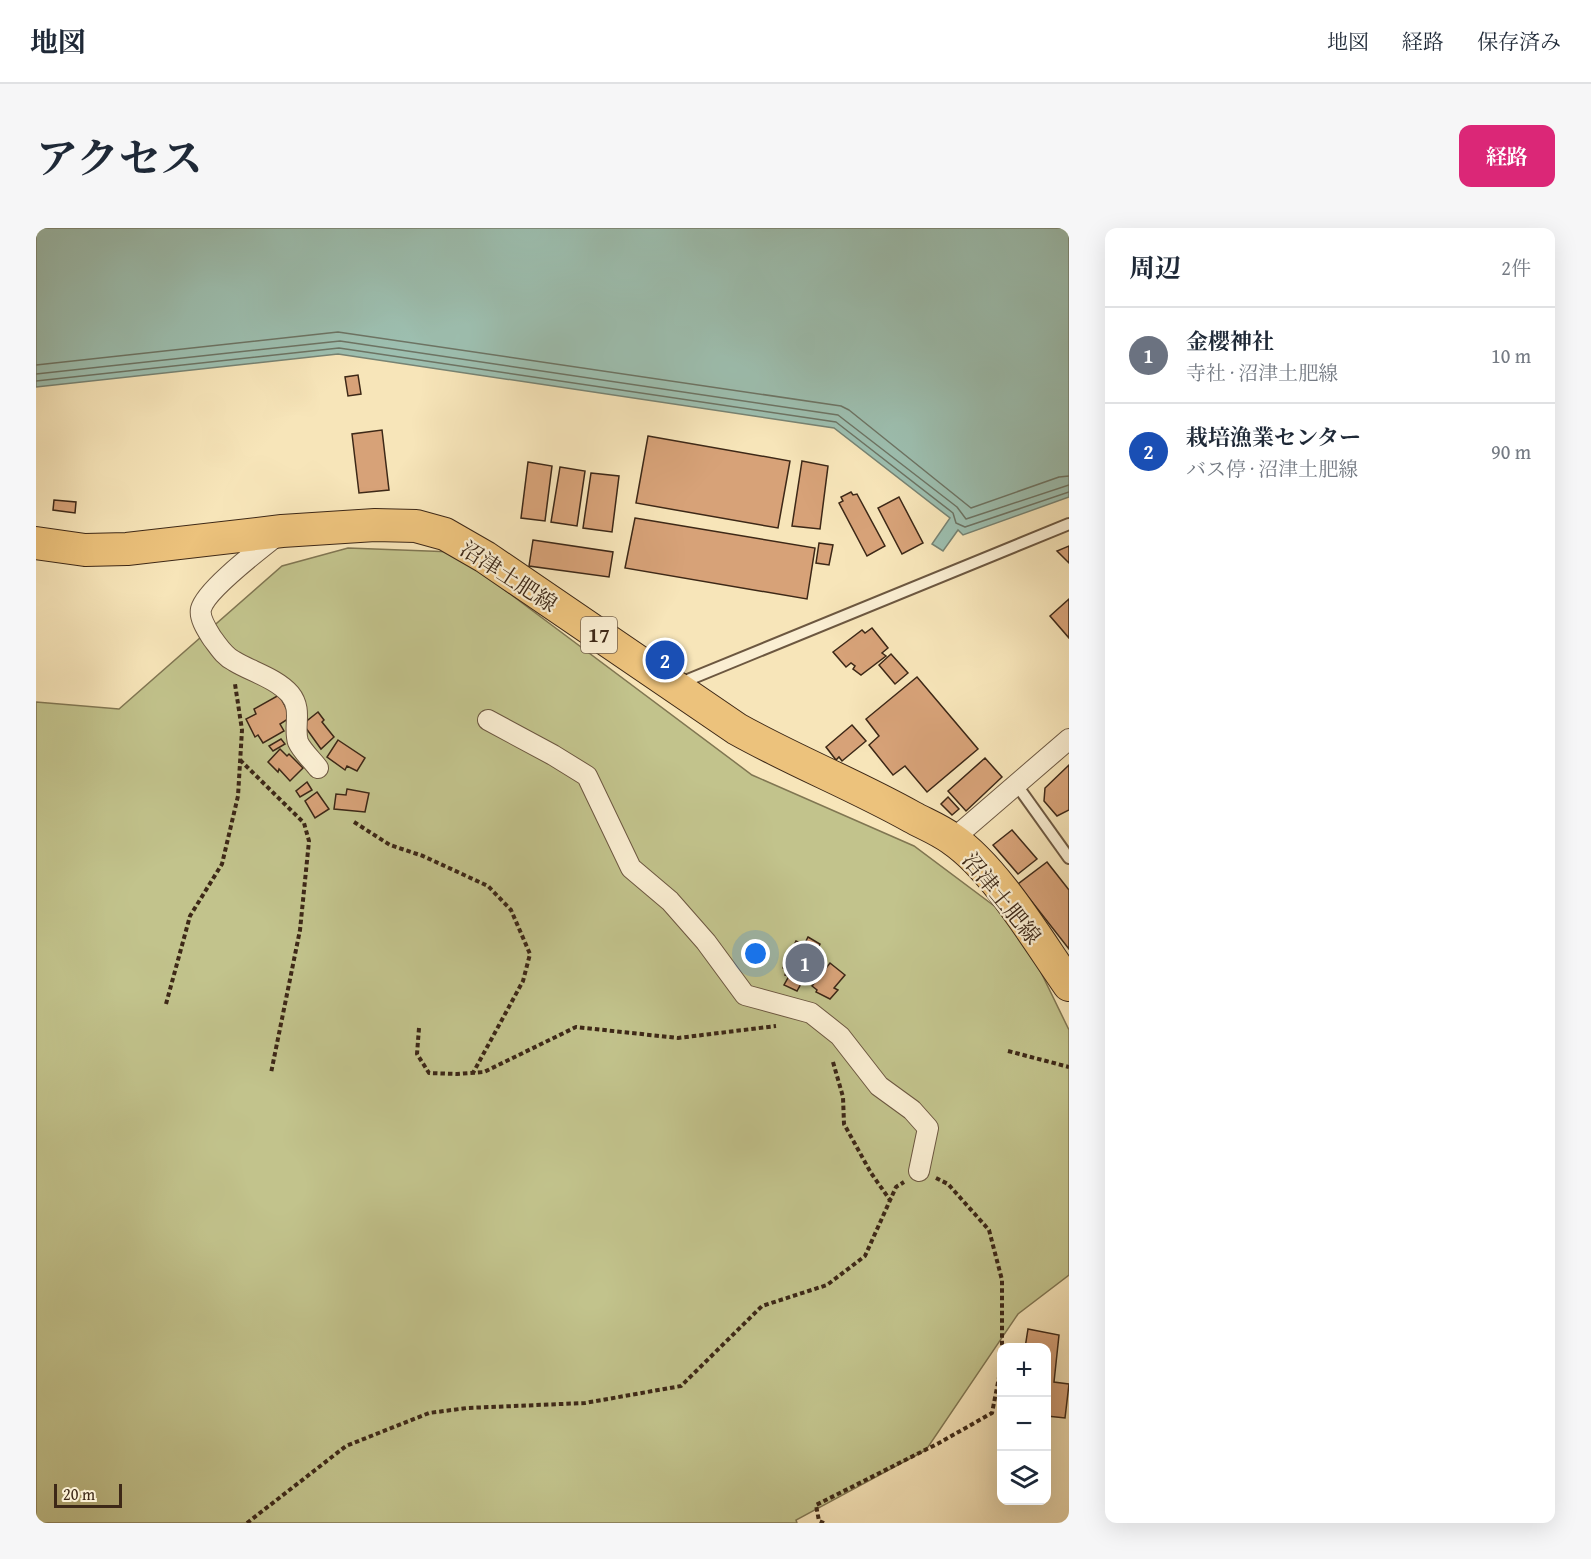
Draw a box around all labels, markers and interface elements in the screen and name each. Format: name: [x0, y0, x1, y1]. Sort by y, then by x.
text: 地図: [30, 21, 86, 62]
text: 地図: [1327, 26, 1369, 57]
text: 経路: [1402, 26, 1444, 57]
text: 保存済み: [1477, 26, 1561, 57]
button: 経路: [1459, 125, 1555, 187]
text: アクセス: [36, 127, 203, 188]
text: 周辺: [1129, 248, 1181, 287]
text: 2件: [1501, 253, 1531, 282]
text: 金櫻神社: [1186, 325, 1274, 357]
text: 1: [1143, 341, 1154, 370]
text: 10 m: [1491, 341, 1531, 370]
text: 寺社 · 沼津土肥線: [1186, 358, 1338, 387]
text: 栽培漁業センター: [1186, 421, 1361, 453]
text: 2: [1143, 437, 1154, 466]
text: 90 m: [1491, 437, 1531, 466]
text: バス停 · 沼津土肥線: [1186, 454, 1358, 483]
street label: 沼津土肥線: [454, 533, 564, 619]
road number: 17: [581, 617, 617, 653]
pin: 2: [646, 638, 684, 682]
street label: 沼津土肥線: [955, 845, 1049, 951]
your location: [741, 939, 770, 968]
pin: 1: [786, 940, 824, 986]
map controls: [997, 1343, 1051, 1505]
button: +: [997, 1343, 1051, 1397]
button: −: [997, 1397, 1051, 1451]
button: layers: [997, 1451, 1051, 1505]
scale bar: [54, 1481, 122, 1508]
text: 20 m: [63, 1482, 95, 1506]

